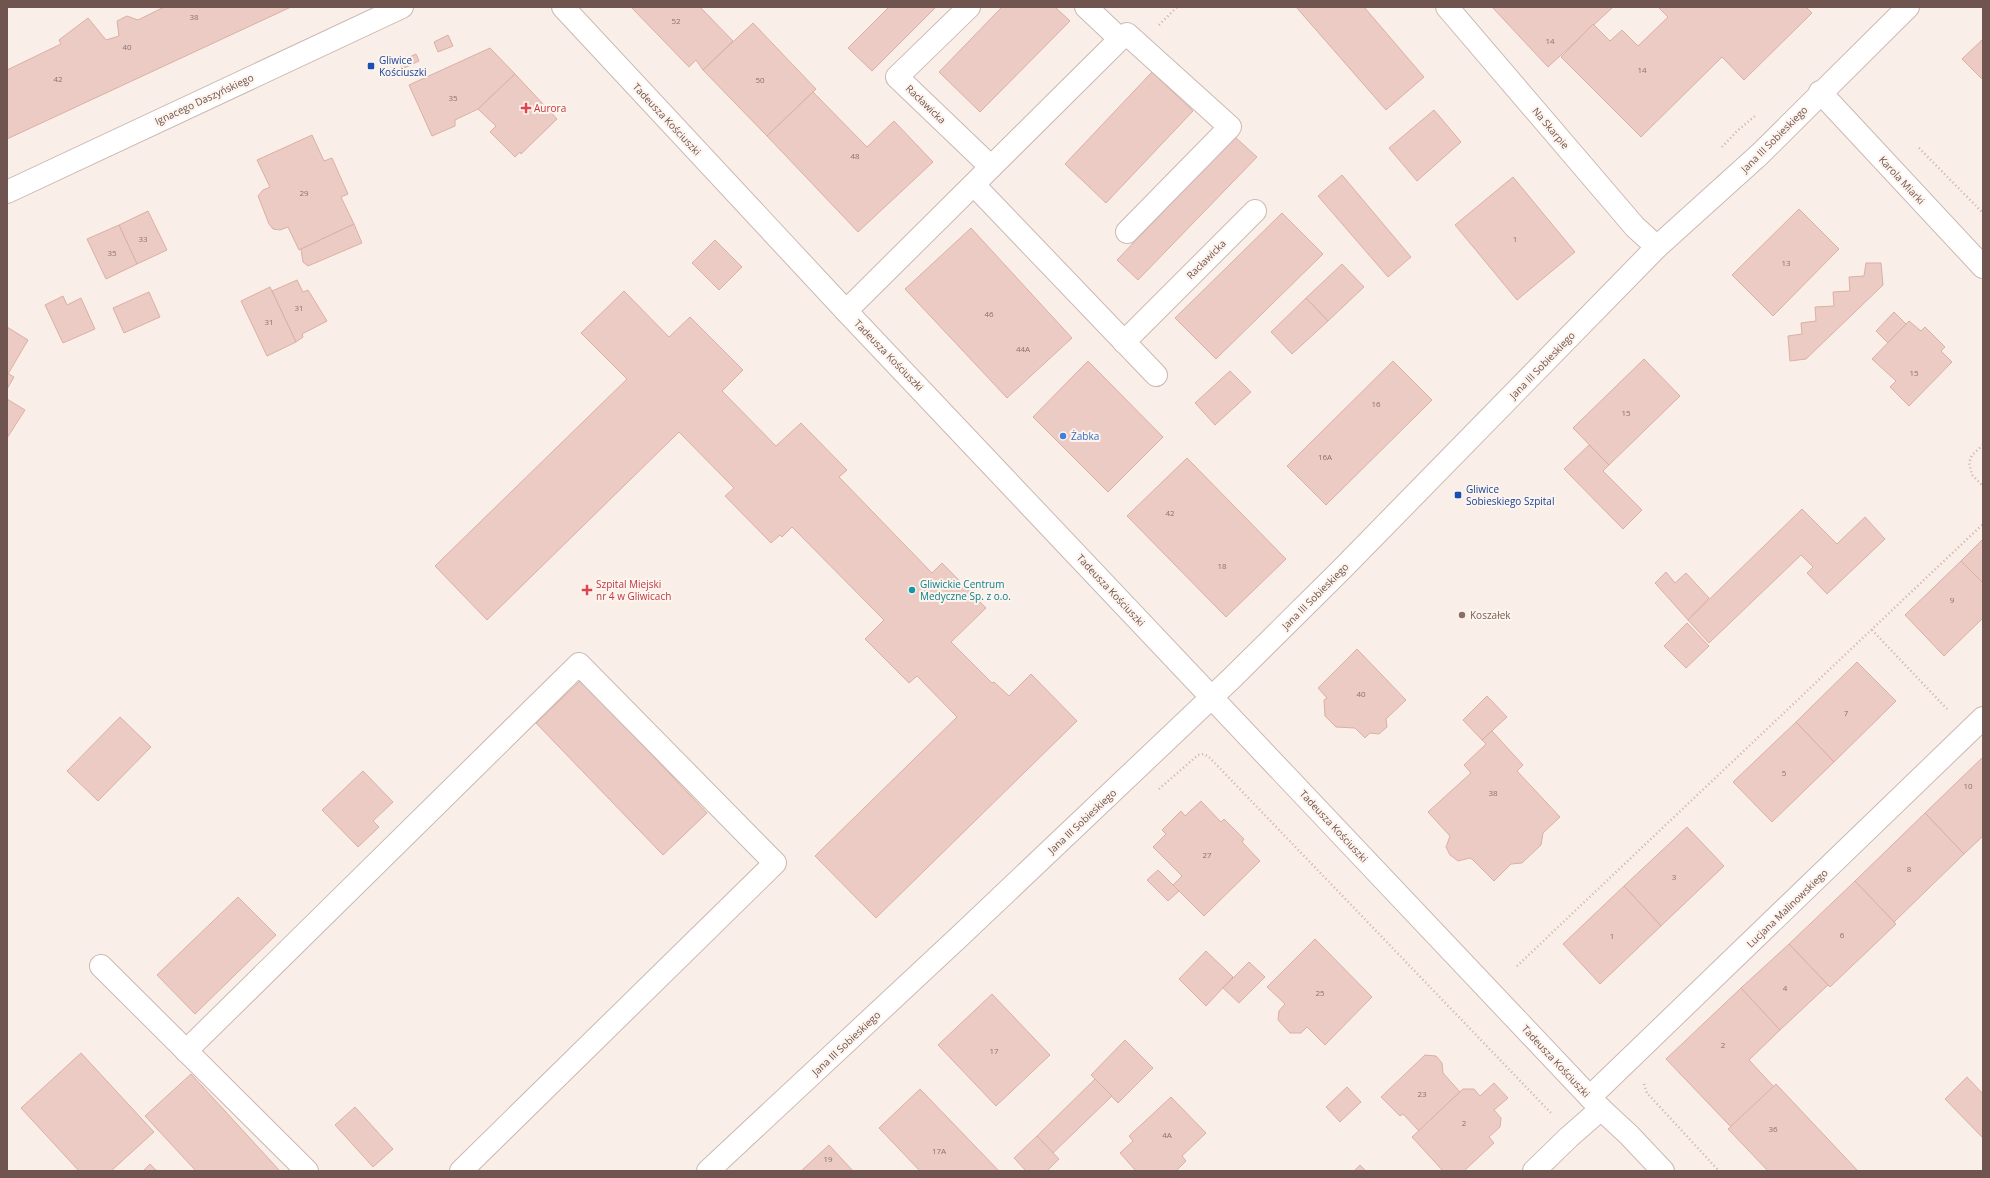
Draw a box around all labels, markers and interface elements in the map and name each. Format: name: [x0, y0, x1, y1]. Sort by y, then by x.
house number: 38: [189, 11, 199, 22]
house number: 52: [671, 15, 681, 26]
house number: 14: [1545, 35, 1555, 46]
house number: 40: [122, 41, 132, 52]
place label: Gliwice Kościuszki: [379, 53, 427, 79]
marker: Gliwice Kościuszki: [366, 61, 376, 71]
house number: 14: [1637, 64, 1647, 75]
street label: Ignacego Daszyńskiego: [152, 70, 256, 128]
house number: 42: [53, 73, 63, 84]
house number: 50: [755, 74, 765, 85]
street label: Tadeusza Kościuszki: [630, 80, 704, 158]
street label: Racławicka: [903, 81, 949, 127]
house number: 35: [448, 92, 458, 103]
place label: Aurora: [534, 101, 566, 115]
marker: Aurora: [521, 103, 531, 113]
street label: Jana III Sobieskiego: [1737, 103, 1810, 176]
street label: Na Skarpie: [1529, 104, 1573, 152]
house number: 48: [850, 150, 860, 161]
street label: Karola Miarki: [1876, 153, 1928, 207]
house number: 29: [299, 187, 309, 198]
house number: 33: [138, 233, 148, 244]
house number: 1: [1513, 233, 1517, 244]
street label: Racławicka: [1183, 236, 1229, 282]
house number: 35: [107, 247, 117, 258]
house number: 13: [1781, 257, 1791, 268]
house number: 31: [294, 302, 304, 313]
house number: 46: [984, 308, 994, 319]
house number: 31: [264, 316, 274, 327]
street label: Tadeusza Kościuszki: [851, 316, 927, 394]
street label: Jana III Sobieskiego: [1505, 328, 1578, 403]
house number: 44A: [1016, 343, 1031, 354]
house number: 15: [1909, 367, 1919, 378]
house number: 16: [1371, 398, 1381, 409]
house number: 15: [1621, 407, 1631, 418]
place label: Żabka: [1071, 429, 1099, 443]
marker: Żabka: [1058, 431, 1068, 441]
house number: 16A: [1318, 451, 1333, 462]
place label: Gliwice Sobieskiego Szpital: [1466, 482, 1554, 508]
marker: Gliwice Sobieskiego Szpital: [1453, 490, 1463, 500]
house number: 42: [1165, 507, 1175, 518]
street label: Tadeusza Kościuszki: [1074, 551, 1148, 629]
house number: 18: [1217, 560, 1227, 571]
street label: Jana III Sobieskiego: [1278, 560, 1351, 633]
place label: Szpital Miejski nr 4 w Gliwicach: [596, 577, 671, 603]
place label: Gliwickie Centrum Medyczne Sp. z o.o.: [920, 577, 1011, 603]
marker: Szpital Miejski nr 4 w Gliwicach: [581, 584, 593, 596]
marker: Gliwickie Centrum Medyczne Sp. z o.o.: [907, 585, 917, 595]
house number: 9: [1950, 594, 1955, 605]
place label: Koszałek: [1470, 608, 1511, 622]
marker: Koszałek: [1457, 610, 1467, 620]
house number: 40: [1356, 688, 1366, 699]
house number: 7: [1844, 707, 1849, 718]
house number: 5: [1782, 767, 1787, 778]
house number: 10: [1963, 780, 1973, 791]
street label: Jana III Sobieskiego: [1044, 786, 1119, 857]
street label: Tadeusza Kościuszki: [1297, 787, 1371, 865]
house number: 38: [1488, 787, 1498, 798]
house number: 27: [1202, 849, 1212, 860]
house number: 8: [1907, 863, 1912, 874]
street label: Lucjana Malinowskiego: [1743, 866, 1831, 950]
house number: 3: [1672, 871, 1677, 882]
house number: 6: [1840, 929, 1845, 940]
house number: 1: [1610, 930, 1614, 941]
house number: 4: [1783, 982, 1788, 993]
house number: 25: [1315, 987, 1325, 998]
street label: Jana III Sobieskiego: [808, 1008, 883, 1079]
street label: Tadeusza Kościuszki: [1519, 1022, 1593, 1100]
house number: 2: [1721, 1039, 1726, 1050]
house number: 17: [989, 1045, 999, 1056]
house number: 23: [1417, 1088, 1427, 1099]
house number: 2: [1462, 1117, 1467, 1128]
house number: 36: [1768, 1123, 1778, 1134]
house number: 4A: [1162, 1129, 1173, 1140]
house number: 17A: [932, 1145, 947, 1156]
house number: 19: [823, 1153, 833, 1164]

